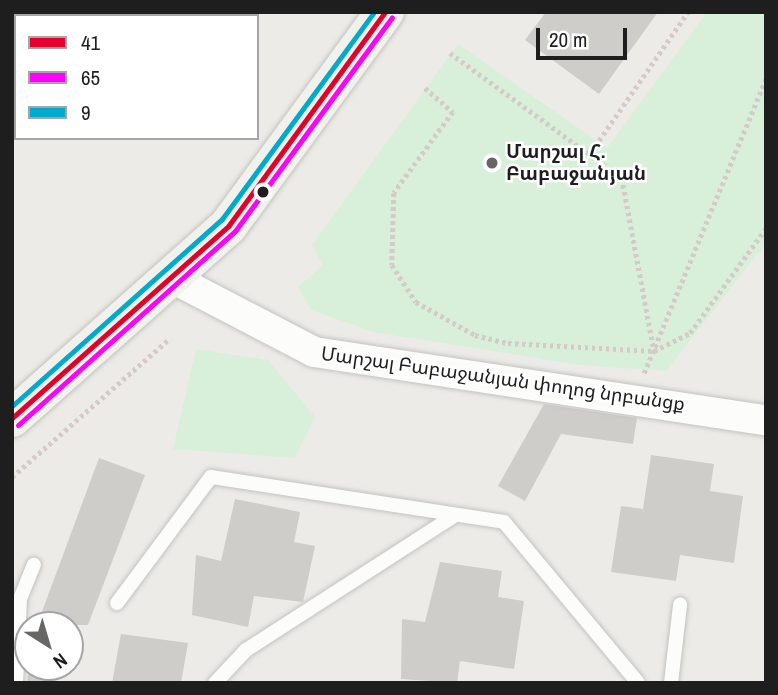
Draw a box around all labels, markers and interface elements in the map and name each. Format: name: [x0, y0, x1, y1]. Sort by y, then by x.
legend: [14, 14, 259, 140]
scale bar: [540, 14, 631, 58]
text: 20 m: [549, 25, 587, 54]
text: 41: [81, 28, 100, 57]
text: 65: [81, 63, 100, 92]
text: 9: [81, 98, 91, 127]
place label: Մարշալ Հ. Բաբաջանյան: [506, 141, 646, 185]
marker: Մարշալ Հ. Բաբաջանյան: [484, 155, 500, 171]
unlabelled marker: [256, 185, 270, 199]
street label: Մարշալ Բաբաջանյան փողոց նրբանցք: [320, 342, 686, 416]
north arrow: [14, 611, 84, 681]
text: N: [48, 647, 73, 675]

